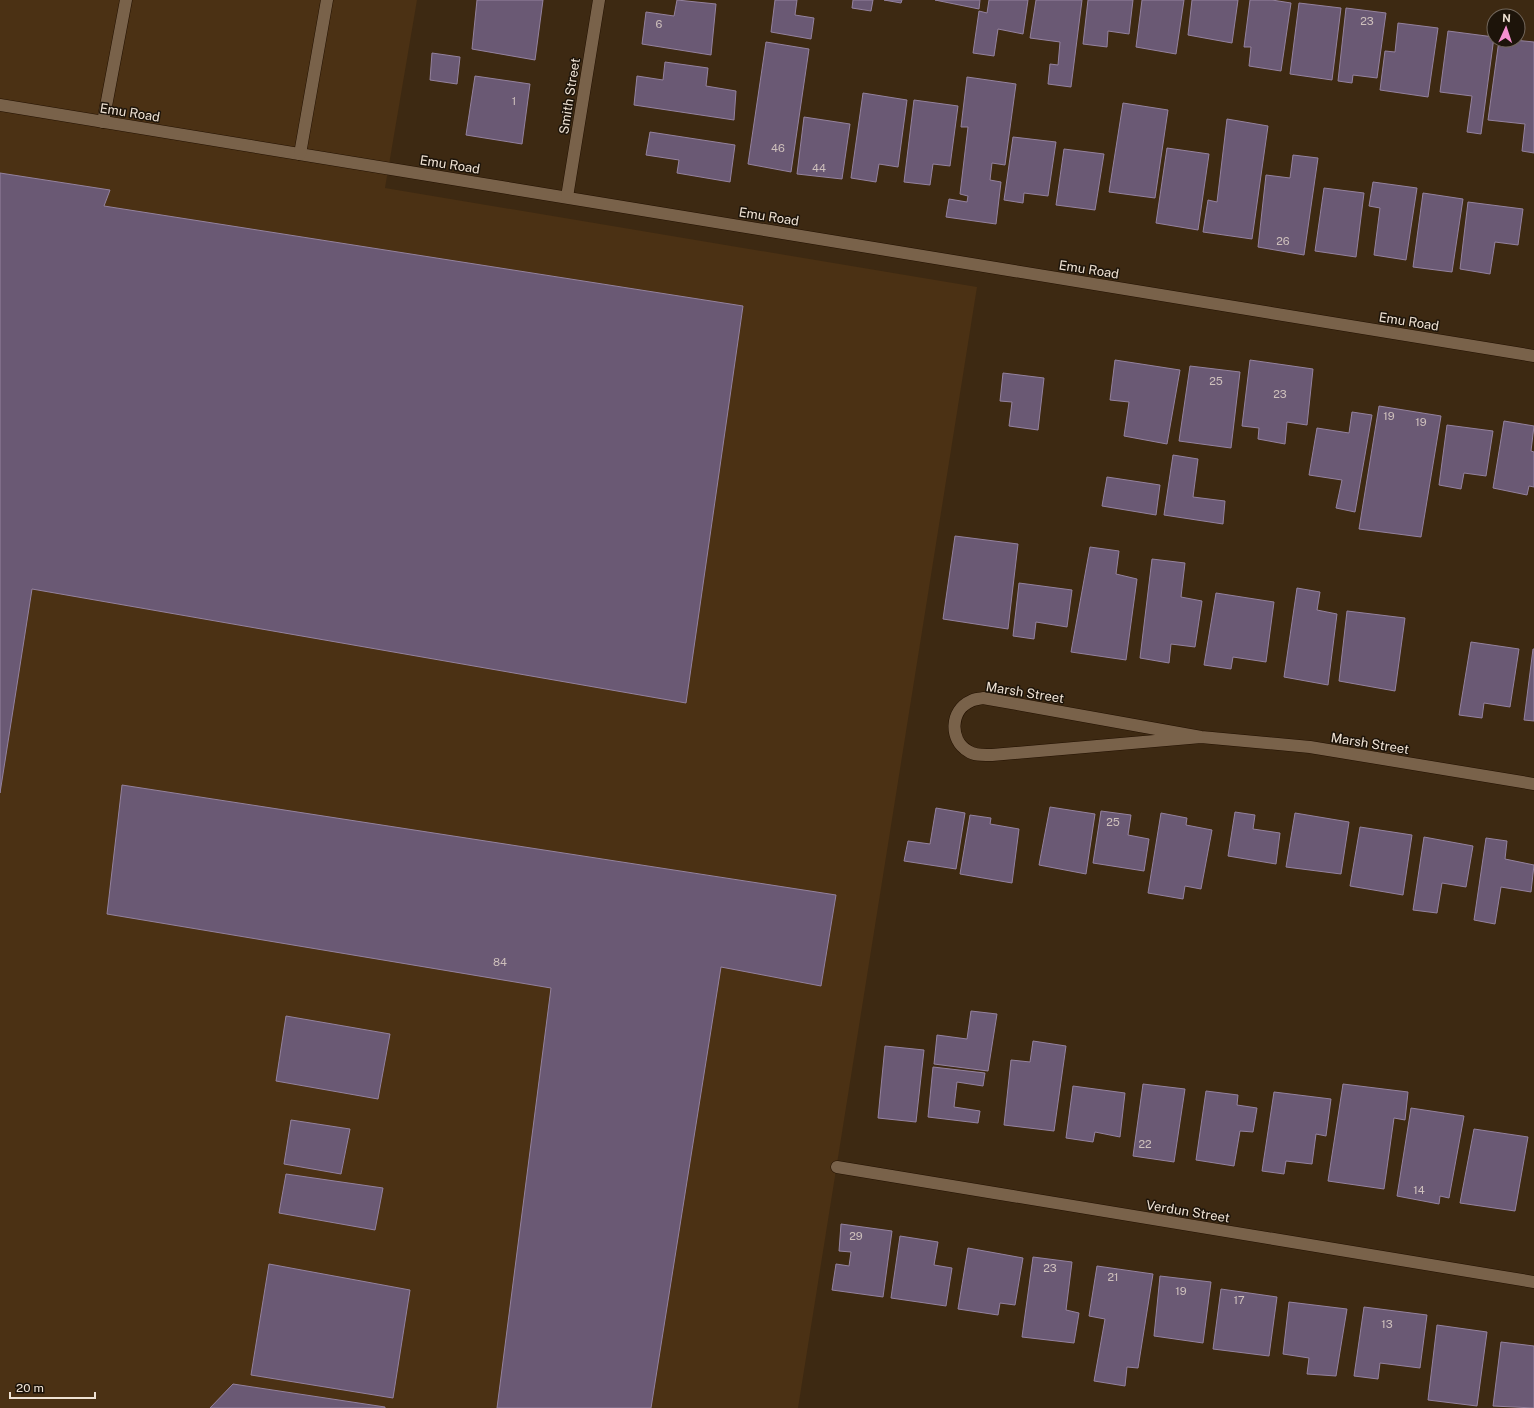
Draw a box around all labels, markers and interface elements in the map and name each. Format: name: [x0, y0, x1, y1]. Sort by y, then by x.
north arrow: [1486, 8, 1526, 48]
text: N: [1502, 12, 1511, 24]
house number: 23: [1360, 15, 1374, 27]
house number: 6: [656, 18, 663, 30]
street label: Smith Street: [556, 57, 583, 135]
house number: 1: [512, 95, 516, 107]
street label: Emu Road: [99, 100, 161, 125]
house number: 46: [771, 142, 785, 154]
street label: Emu Road: [419, 152, 481, 177]
house number: 44: [812, 162, 826, 174]
street label: Emu Road: [738, 204, 800, 229]
house number: 26: [1276, 235, 1290, 247]
street label: Emu Road: [1058, 257, 1120, 282]
street label: Emu Road: [1378, 309, 1440, 334]
house number: 25: [1209, 375, 1223, 387]
house number: 23: [1273, 388, 1287, 400]
house number: 19: [1383, 410, 1395, 422]
house number: 19: [1415, 416, 1427, 428]
street label: Marsh Street: [985, 679, 1065, 706]
street label: Marsh Street: [1330, 730, 1410, 757]
house number: 25: [1106, 816, 1120, 828]
house number: 84: [493, 956, 507, 968]
house number: 22: [1138, 1138, 1152, 1150]
house number: 14: [1413, 1184, 1425, 1196]
street label: Verdun Street: [1145, 1197, 1231, 1226]
house number: 29: [849, 1230, 863, 1242]
house number: 23: [1043, 1262, 1057, 1274]
house number: 21: [1107, 1271, 1119, 1283]
house number: 19: [1175, 1285, 1187, 1297]
house number: 17: [1233, 1294, 1245, 1306]
house number: 13: [1381, 1318, 1393, 1330]
scale bar: [10, 1374, 95, 1400]
text: 20 m: [16, 1381, 44, 1395]

